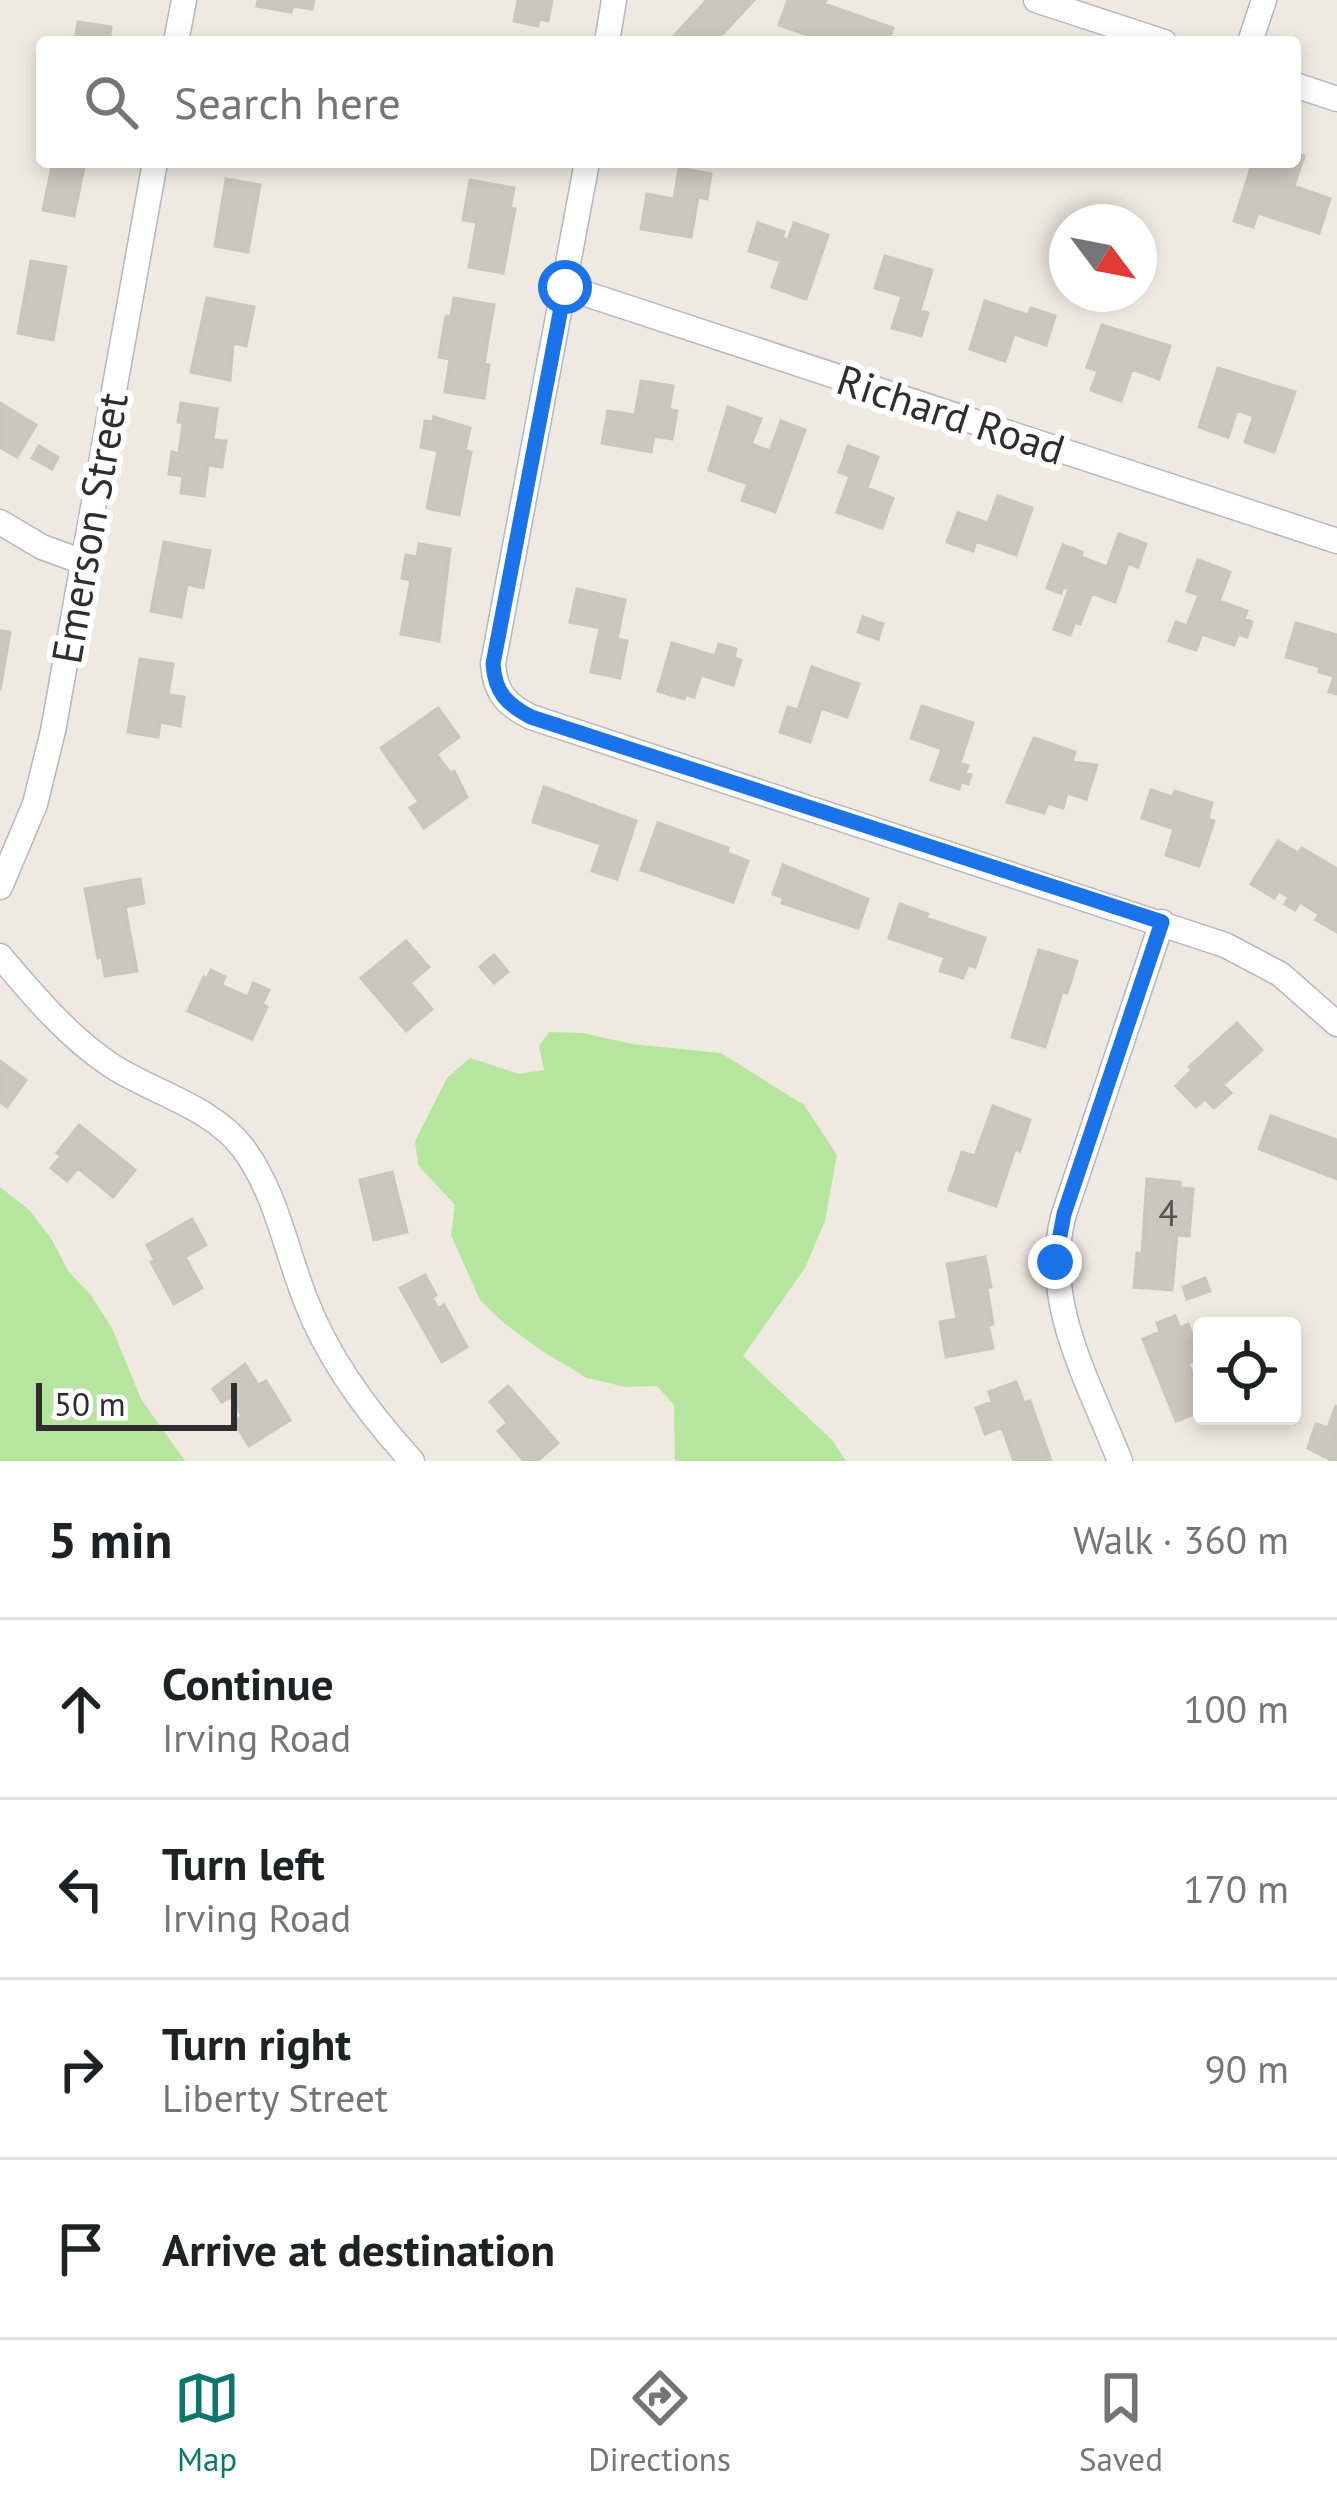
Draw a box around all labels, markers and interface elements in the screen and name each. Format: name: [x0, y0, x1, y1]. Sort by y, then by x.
search box: [36, 36, 1301, 168]
icon: search: [78, 69, 144, 135]
text: Search here: [174, 73, 401, 131]
north arrow: [1049, 204, 1157, 312]
route start: [538, 260, 592, 314]
street label: Richard Road: [830, 351, 1072, 477]
street label: Emerson Street: [38, 388, 140, 668]
house number: 4: [1158, 1189, 1178, 1236]
route end: [1028, 1235, 1082, 1289]
map controls: [1193, 1317, 1301, 1425]
button: locate: [1193, 1317, 1301, 1425]
scale bar: [36, 1377, 237, 1430]
text: 50 m: [54, 1382, 126, 1425]
text: 5 min: [48, 1506, 172, 1572]
text: Walk · 360 m: [1073, 1514, 1289, 1565]
text: Continue: [162, 1654, 334, 1712]
icon: ahead: [48, 1676, 114, 1742]
text: 100 m: [1183, 1683, 1289, 1734]
text: Irving Road: [162, 1712, 351, 1763]
text: Turn left: [162, 1834, 325, 1892]
icon: left: [48, 1856, 114, 1922]
text: 170 m: [1183, 1863, 1289, 1914]
text: Irving Road: [162, 1892, 351, 1943]
text: Turn right: [162, 2014, 351, 2072]
icon: right: [48, 2036, 114, 2102]
text: 90 m: [1204, 2043, 1289, 2094]
text: Liberty Street: [162, 2072, 388, 2123]
icon: arrive: [48, 2216, 114, 2282]
text: Arrive at destination: [162, 2220, 555, 2278]
tab: Map: [174, 2365, 240, 2480]
tab: Directions: [588, 2365, 731, 2480]
tab: Saved: [1079, 2365, 1163, 2480]

